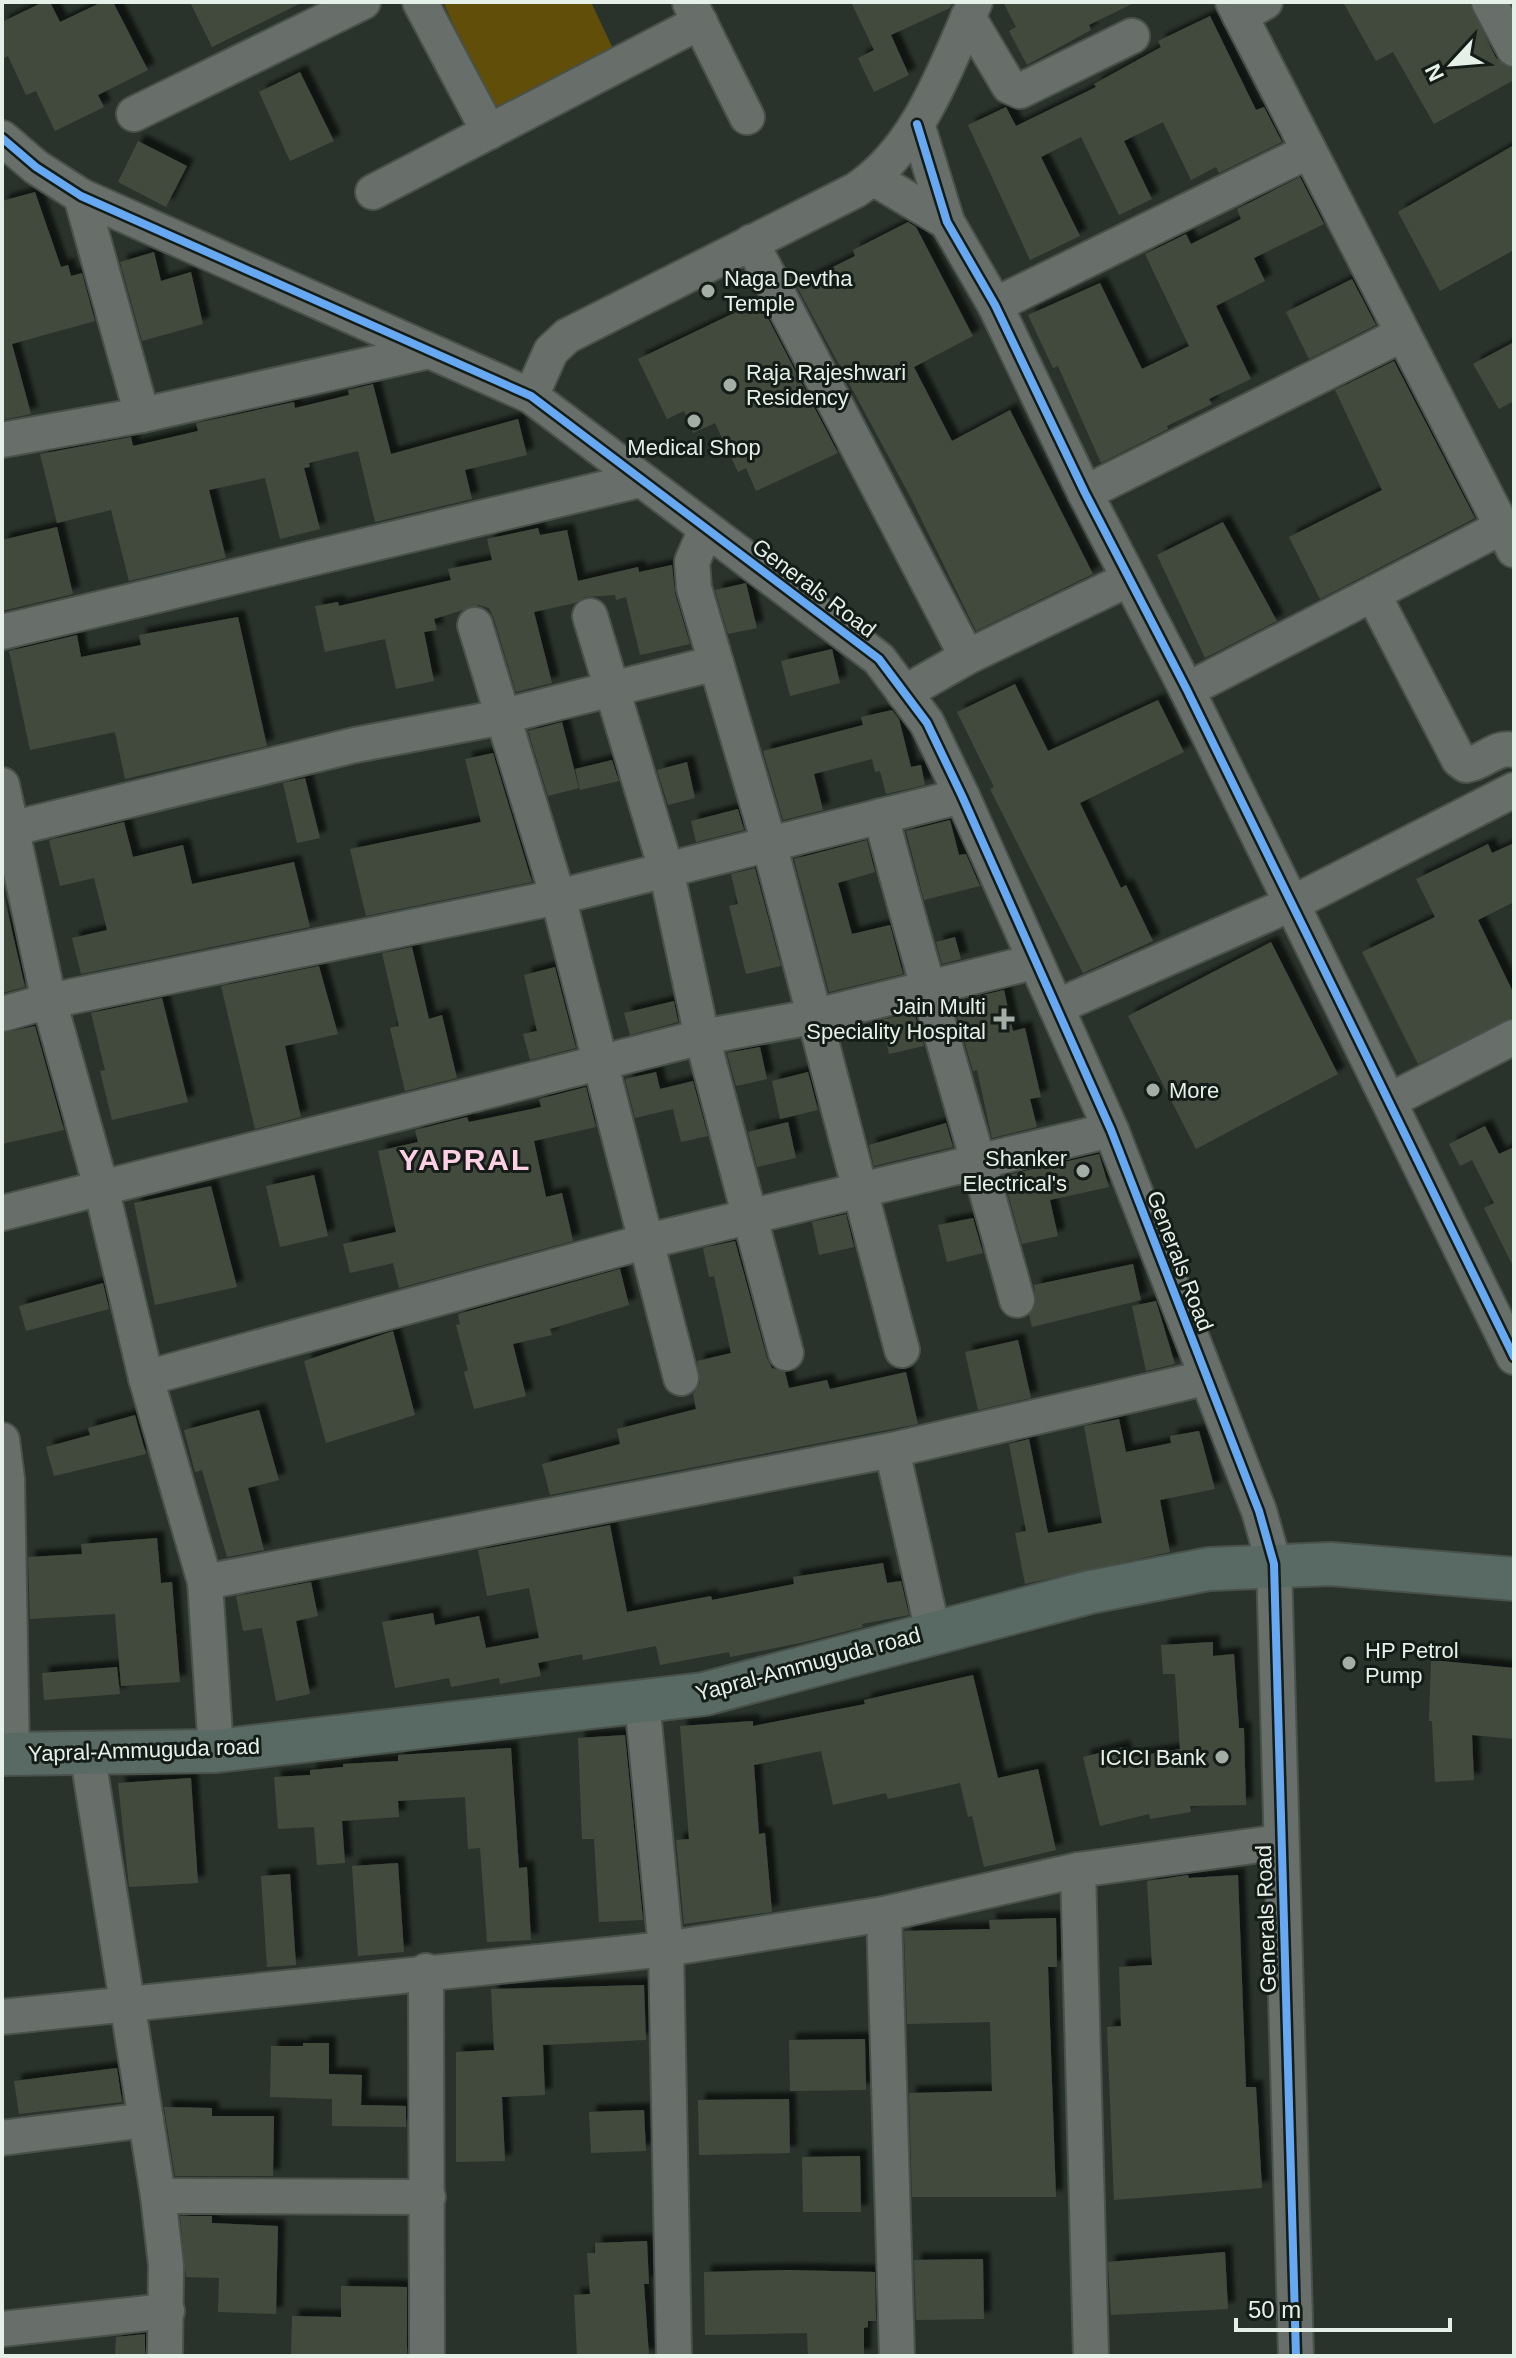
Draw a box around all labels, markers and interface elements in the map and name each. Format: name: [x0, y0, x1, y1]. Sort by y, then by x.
north arrow: [1412, 24, 1492, 104]
text: N: [1420, 60, 1449, 85]
place label: Naga Devtha Temple: [724, 266, 853, 316]
marker: Naga Devtha Temple: [699, 282, 717, 300]
place label: Raja Rajeshwari Residency: [746, 360, 906, 410]
marker: Raja Rajeshwari Residency: [721, 376, 739, 394]
marker: Medical Shop: [685, 412, 703, 430]
place label: Medical Shop: [627, 435, 761, 460]
street label: Generals Road: [747, 533, 881, 643]
place label: Jain Multi Speciality Hospital: [806, 994, 986, 1044]
marker: Jain Multi Speciality Hospital: [993, 1008, 1015, 1030]
place label: More: [1169, 1078, 1219, 1103]
marker: More: [1144, 1081, 1162, 1099]
district label: YAPRAL: [399, 1143, 531, 1176]
place label: Shanker Electrical's: [963, 1146, 1067, 1196]
marker: Shanker Electrical's: [1074, 1162, 1092, 1180]
street label: Generals Road: [1142, 1187, 1218, 1335]
street label: Yapral-Ammuguda road: [693, 1622, 923, 1706]
place label: HP Petrol Pump: [1365, 1638, 1459, 1688]
marker: HP Petrol Pump: [1340, 1654, 1358, 1672]
street label: Yapral-Ammuguda road: [28, 1733, 260, 1767]
place label: ICICI Bank: [1100, 1745, 1207, 1770]
marker: ICICI Bank: [1213, 1748, 1231, 1766]
street label: Generals Road: [1251, 1845, 1281, 1993]
scale bar: [1236, 2282, 1450, 2332]
text: 50 m: [1248, 2296, 1301, 2323]

